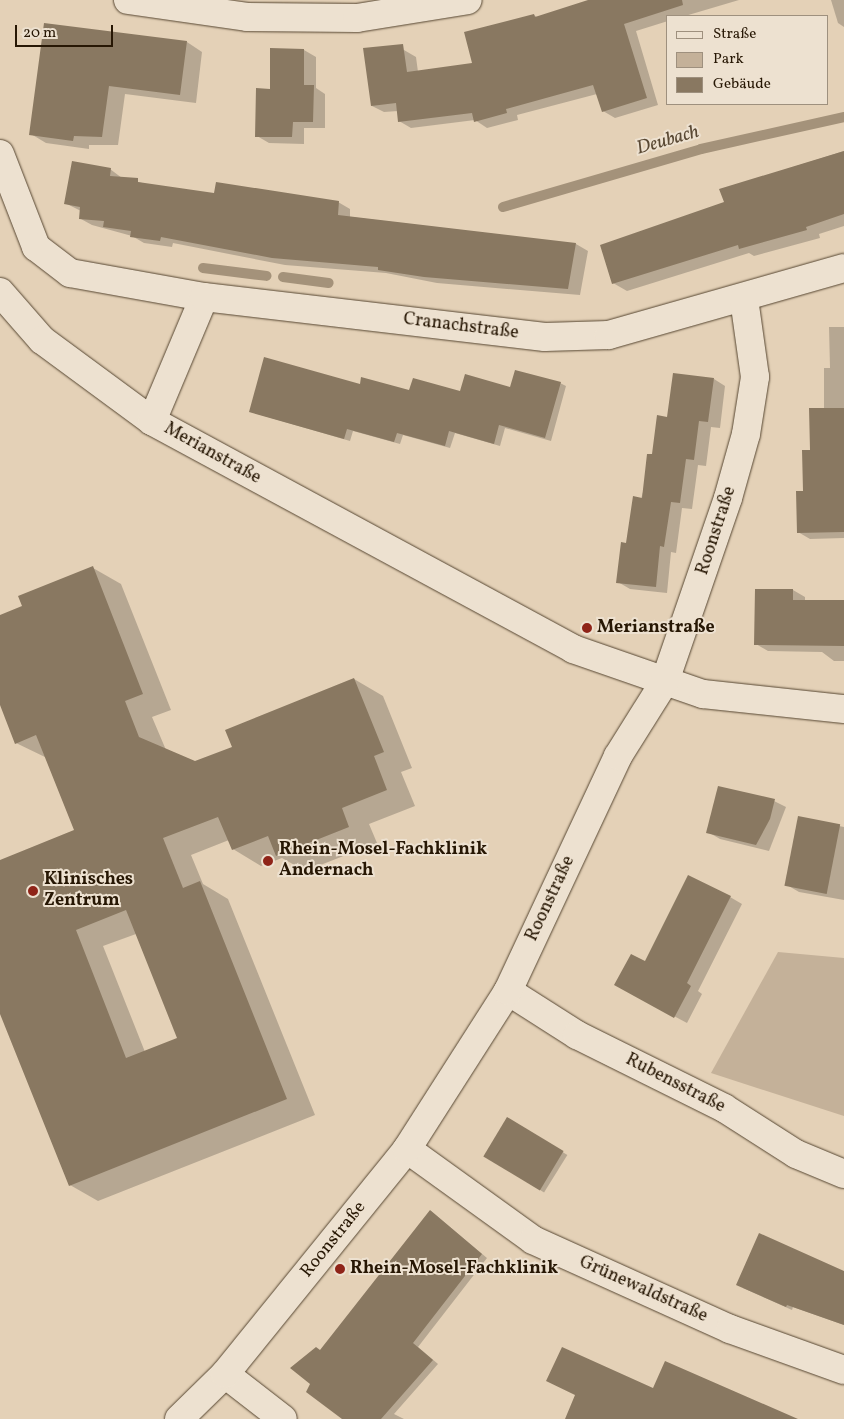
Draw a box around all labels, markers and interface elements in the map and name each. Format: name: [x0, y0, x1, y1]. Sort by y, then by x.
scale bar: [18, 15, 115, 47]
legend: [666, 15, 829, 105]
text: 20 m: [23, 23, 56, 44]
text: Straße: [713, 24, 756, 45]
text: Park: [713, 49, 744, 70]
text: Gebäude: [713, 74, 771, 95]
water label: Deubach: [634, 121, 702, 161]
street label: Cranachstraße: [402, 309, 520, 345]
street label: Merianstraße: [160, 419, 264, 489]
street label: Roonstraße: [693, 484, 741, 578]
place label: Merianstraße: [597, 617, 715, 639]
marker: Merianstraße: [581, 622, 593, 634]
place label: Rhein-Mosel-Fachklinik Andernach: [279, 840, 487, 882]
street label: Roonstraße: [522, 853, 580, 945]
marker: Rhein-Mosel-Fachklinik Andernach: [261, 854, 275, 868]
place label: Klinisches Zentrum: [44, 870, 133, 912]
marker: Klinisches Zentrum: [26, 884, 40, 898]
street label: Rubensstraße: [621, 1050, 729, 1118]
street label: Roonstraße: [297, 1198, 371, 1282]
street label: Grünewaldstraße: [575, 1252, 711, 1328]
place label: Rhein-Mosel-Fachklinik: [350, 1258, 558, 1280]
marker: Rhein-Mosel-Fachklinik: [334, 1263, 346, 1275]

